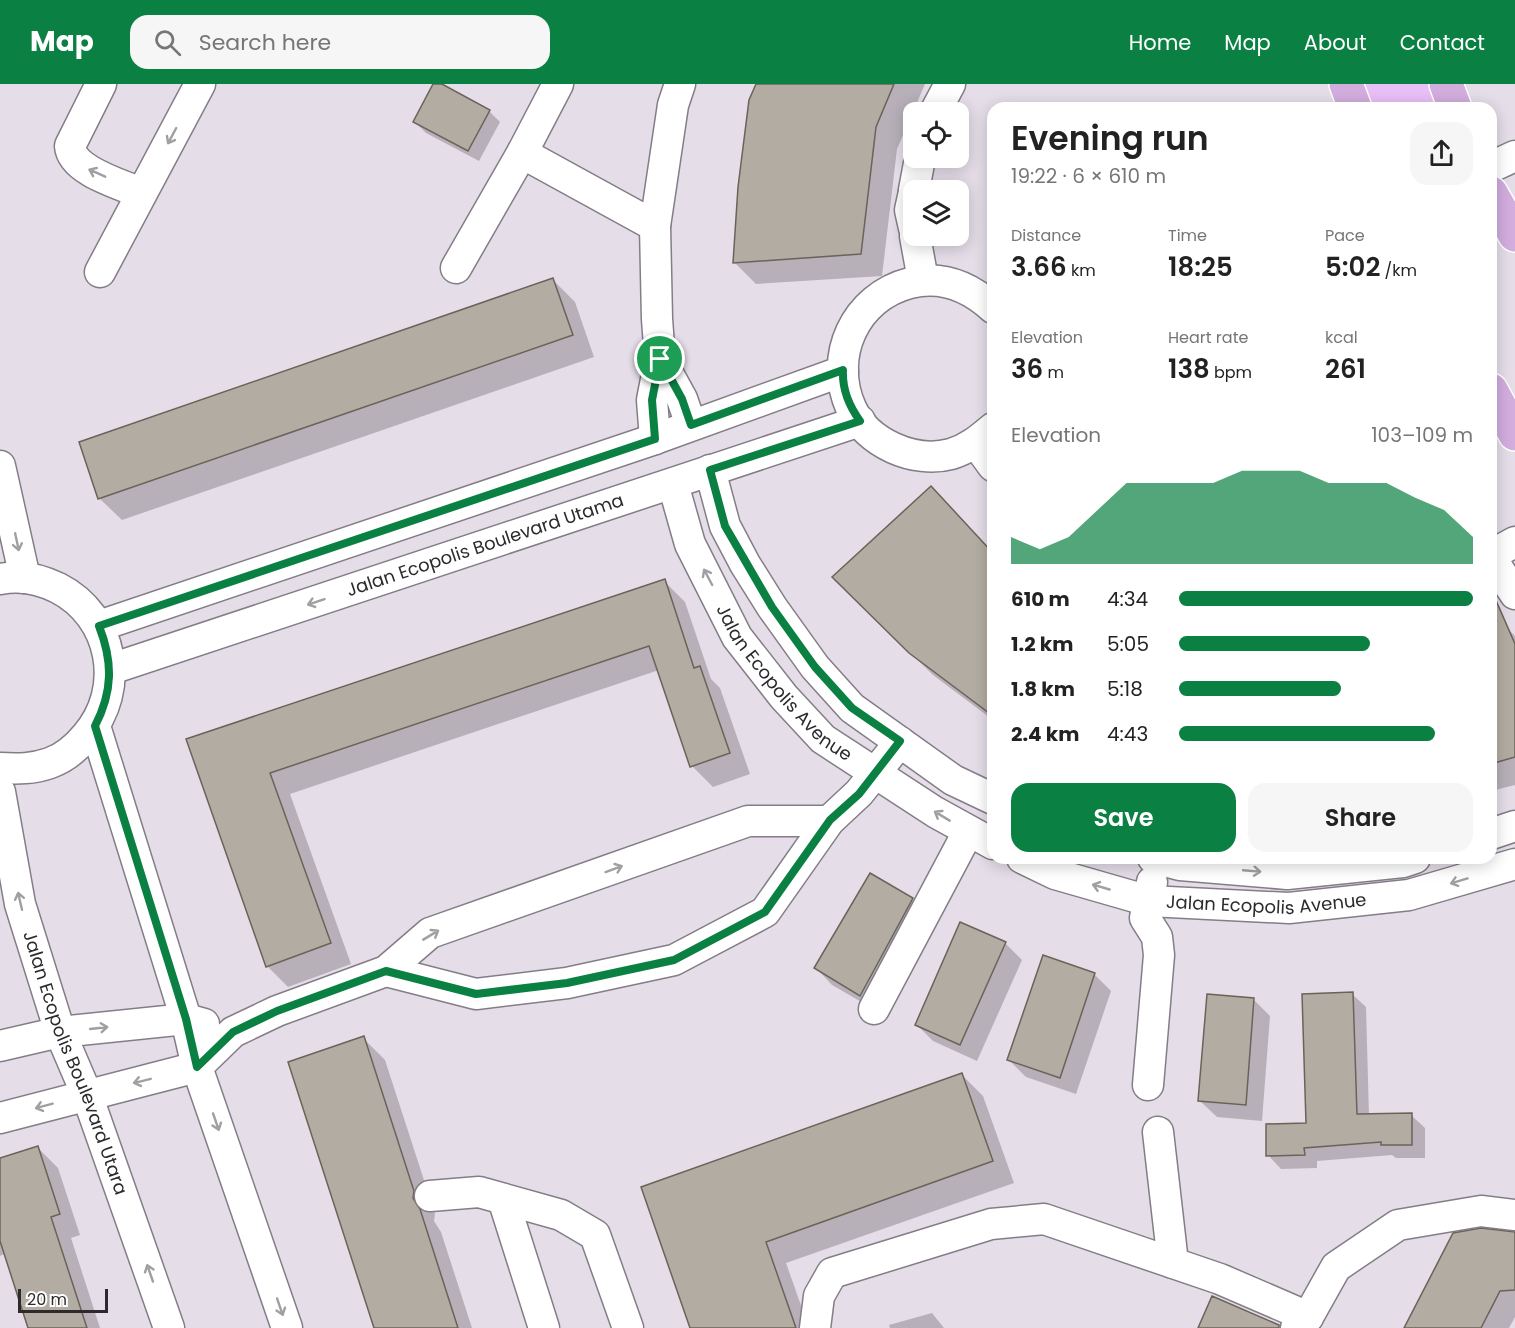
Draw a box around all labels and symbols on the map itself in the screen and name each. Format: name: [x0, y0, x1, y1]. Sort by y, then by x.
one-way arrow: [166, 126, 177, 144]
one-way arrow: [88, 167, 106, 179]
pin: [634, 333, 685, 384]
street label: Jalan Ecopolis Boulevard Utama: [343, 487, 627, 602]
one-way arrow: [12, 532, 23, 552]
one-way arrow: [702, 569, 714, 586]
one-way arrow: [307, 597, 326, 608]
street label: Jalan Ecopolis Avenue: [711, 600, 857, 767]
one-way arrow: [934, 810, 951, 822]
one-way arrow: [604, 863, 623, 874]
one-way arrow: [1242, 866, 1262, 877]
one-way arrow: [1450, 876, 1469, 887]
one-way arrow: [1092, 881, 1111, 892]
street label: Jalan Ecopolis Avenue: [1165, 887, 1368, 920]
one-way arrow: [14, 892, 26, 911]
street label: Jalan Ecopolis Boulevard Utara: [17, 928, 134, 1198]
one-way arrow: [422, 928, 439, 940]
one-way arrow: [88, 1022, 108, 1033]
one-way arrow: [133, 1075, 152, 1087]
one-way arrow: [34, 1101, 53, 1113]
one-way arrow: [212, 1112, 223, 1131]
one-way arrow: [143, 1264, 154, 1283]
scale bar: [18, 1286, 108, 1314]
one-way arrow: [275, 1297, 286, 1316]

